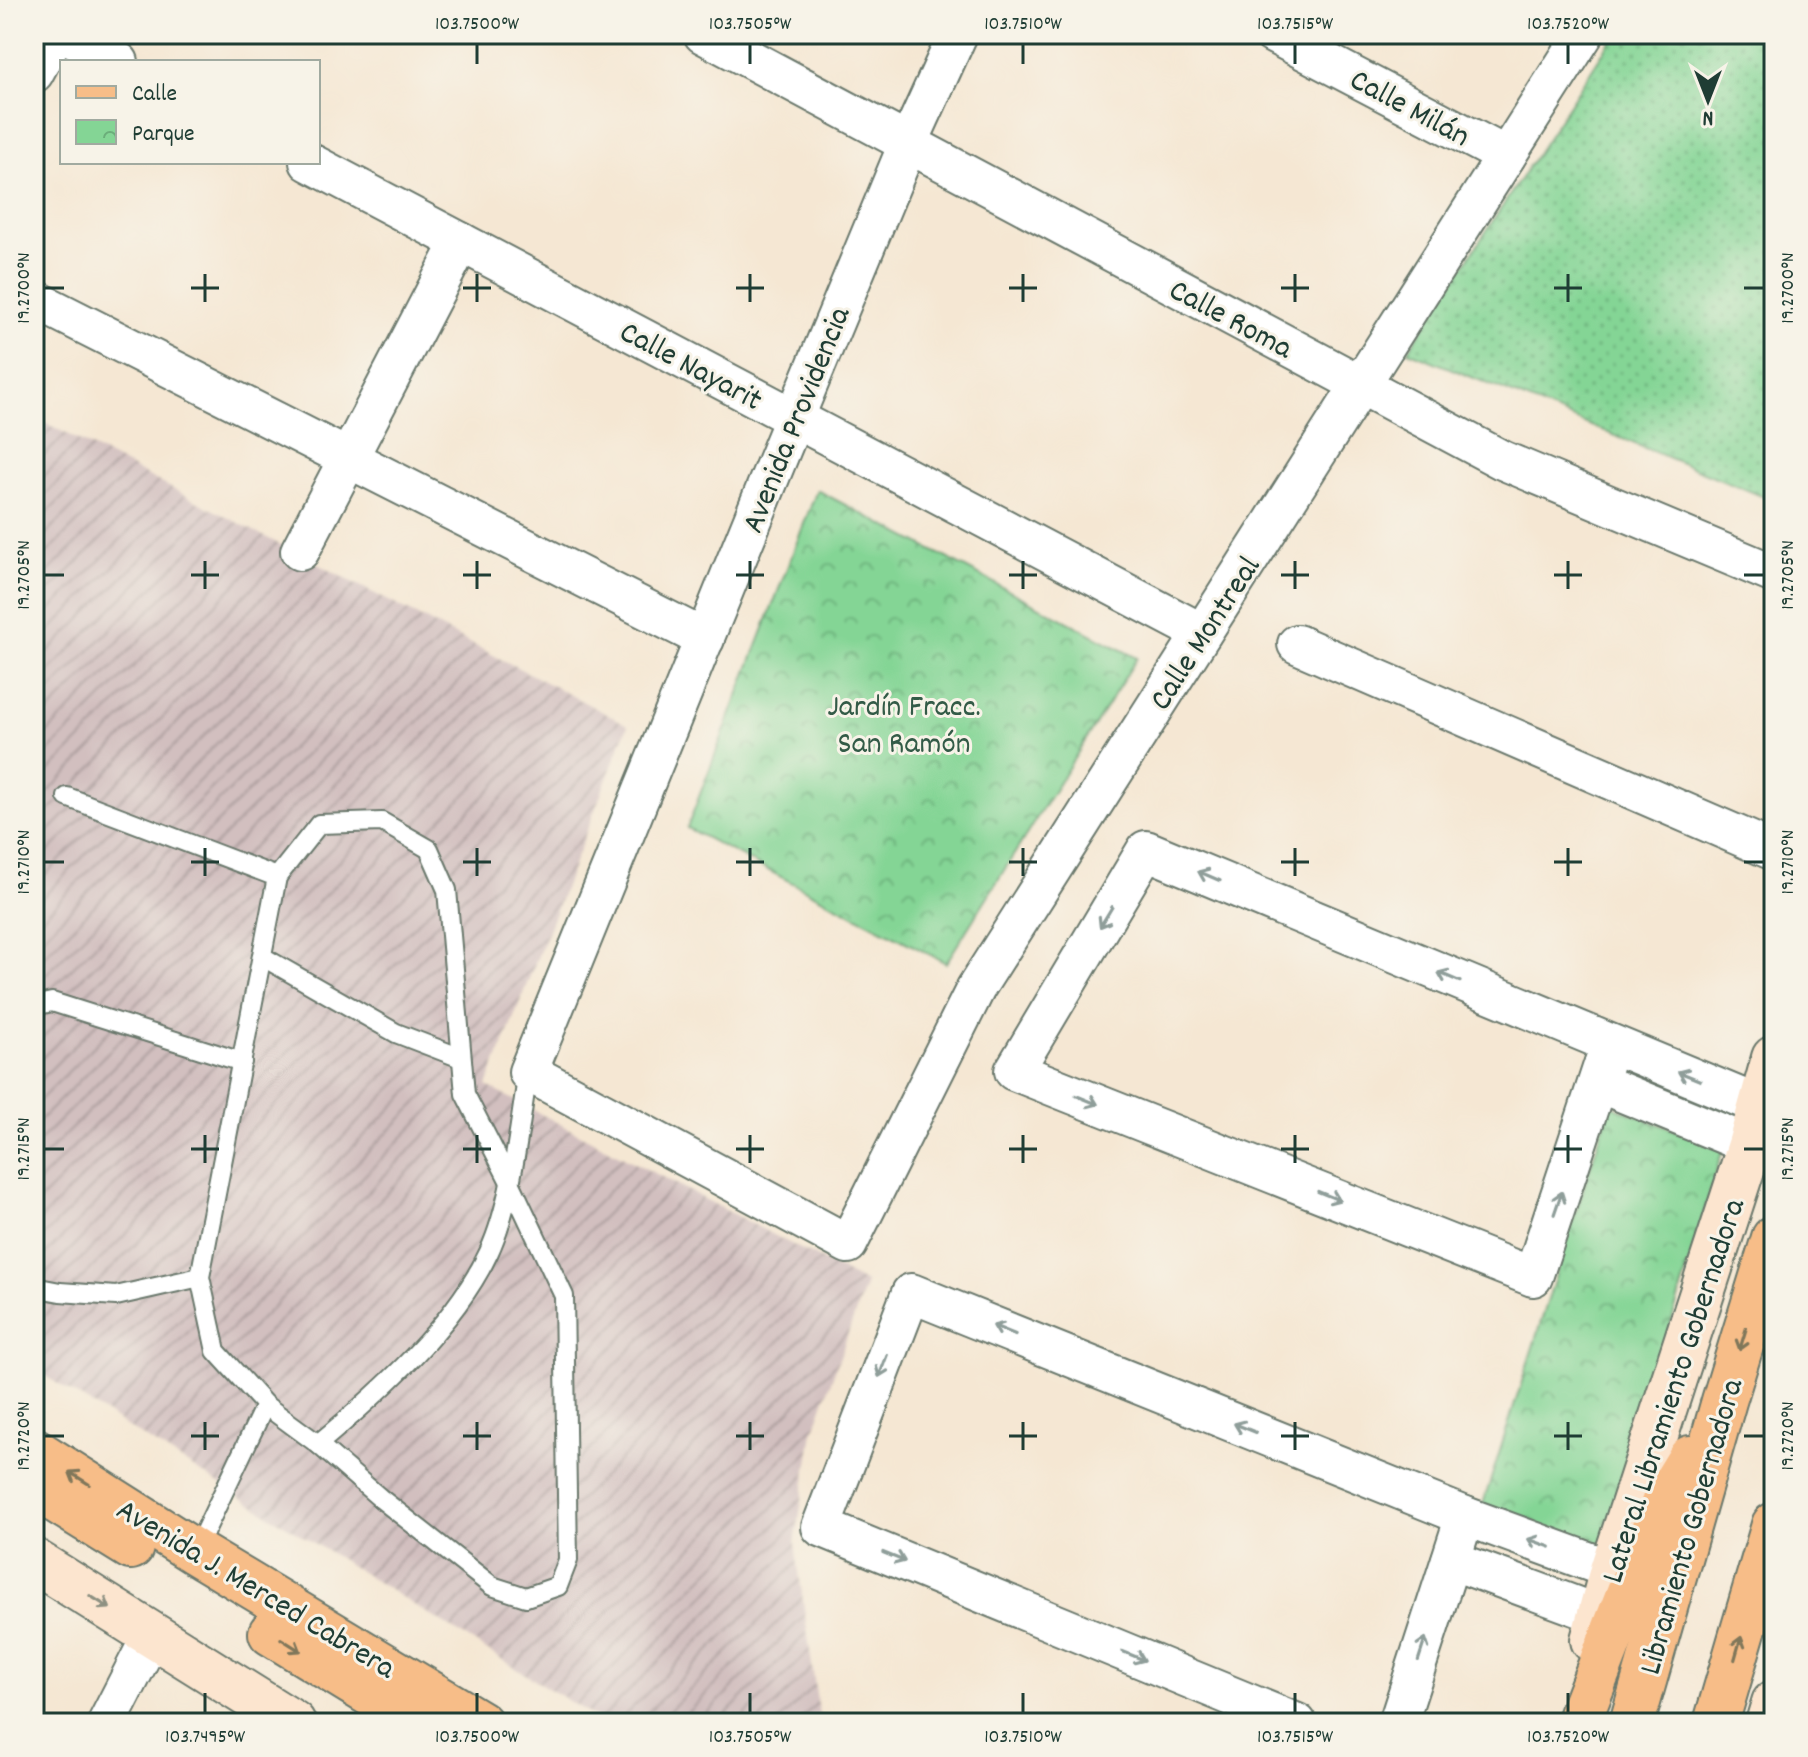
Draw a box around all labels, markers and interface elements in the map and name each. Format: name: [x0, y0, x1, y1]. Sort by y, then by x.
text: 103.7500°W: [435, 11, 520, 39]
text: 103.7505°W: [709, 11, 792, 39]
text: 103.7510°W: [984, 11, 1062, 39]
text: 103.7515°W: [1257, 11, 1333, 39]
text: 103.7520°W: [1527, 11, 1609, 39]
street label: Calle Milán: [1340, 59, 1477, 161]
legend: [60, 60, 320, 164]
north arrow: [1668, 60, 1748, 140]
text: Calle: [132, 78, 177, 112]
text: N: [1702, 101, 1713, 132]
text: Parque: [132, 118, 195, 152]
text: 19.2700°N: [11, 252, 39, 324]
text: 19.2700°N: [1775, 252, 1803, 324]
street label: Calle Roma: [1160, 270, 1301, 374]
street label: Avenida Providencia: [732, 300, 865, 541]
street label: Calle Nayarit: [610, 312, 769, 425]
text: 19.2705°N: [11, 540, 39, 610]
text: 19.2705°N: [1775, 540, 1803, 610]
street label: Calle Montreal: [1140, 548, 1275, 721]
park label: Jardín Fracc. San Ramón: [827, 686, 981, 769]
text: 19.2710°N: [11, 830, 39, 894]
text: 19.2710°N: [1775, 830, 1803, 894]
one-way arrow: [1197, 868, 1222, 883]
one-way arrow: [1098, 905, 1114, 928]
one-way arrow: [1437, 968, 1461, 983]
one-way arrow: [1677, 1068, 1702, 1083]
one-way arrow: [1074, 1093, 1099, 1108]
text: 19.2715°N: [11, 1117, 39, 1181]
text: 19.2715°N: [1775, 1117, 1803, 1181]
one-way arrow: [1316, 1189, 1341, 1204]
one-way arrow: [1552, 1191, 1567, 1216]
street label: Lateral Libramiento Gobernadora: [1591, 1193, 1751, 1587]
one-way arrow: [992, 1322, 1017, 1337]
one-way arrow: [1735, 1326, 1749, 1351]
one-way arrow: [875, 1353, 889, 1378]
street label: Libramiento Gobernadora: [1628, 1374, 1750, 1678]
text: 19.2720°N: [11, 1401, 39, 1471]
text: 19.2720°N: [1775, 1401, 1803, 1471]
one-way arrow: [1233, 1419, 1258, 1434]
one-way arrow: [68, 1470, 91, 1486]
street label: Avenida J. Merced Cabrera: [106, 1490, 404, 1694]
one-way arrow: [1527, 1535, 1552, 1550]
one-way arrow: [881, 1551, 906, 1565]
one-way arrow: [88, 1595, 111, 1611]
one-way arrow: [1731, 1636, 1746, 1662]
one-way arrow: [280, 1637, 302, 1654]
one-way arrow: [1416, 1637, 1431, 1662]
one-way arrow: [1121, 1650, 1146, 1664]
text: 103.7495°W: [165, 1724, 245, 1752]
text: 103.7500°W: [435, 1724, 520, 1752]
text: 103.7505°W: [709, 1724, 792, 1752]
text: 103.7510°W: [984, 1724, 1062, 1752]
text: 103.7515°W: [1257, 1724, 1333, 1752]
text: 103.7520°W: [1527, 1724, 1609, 1752]

